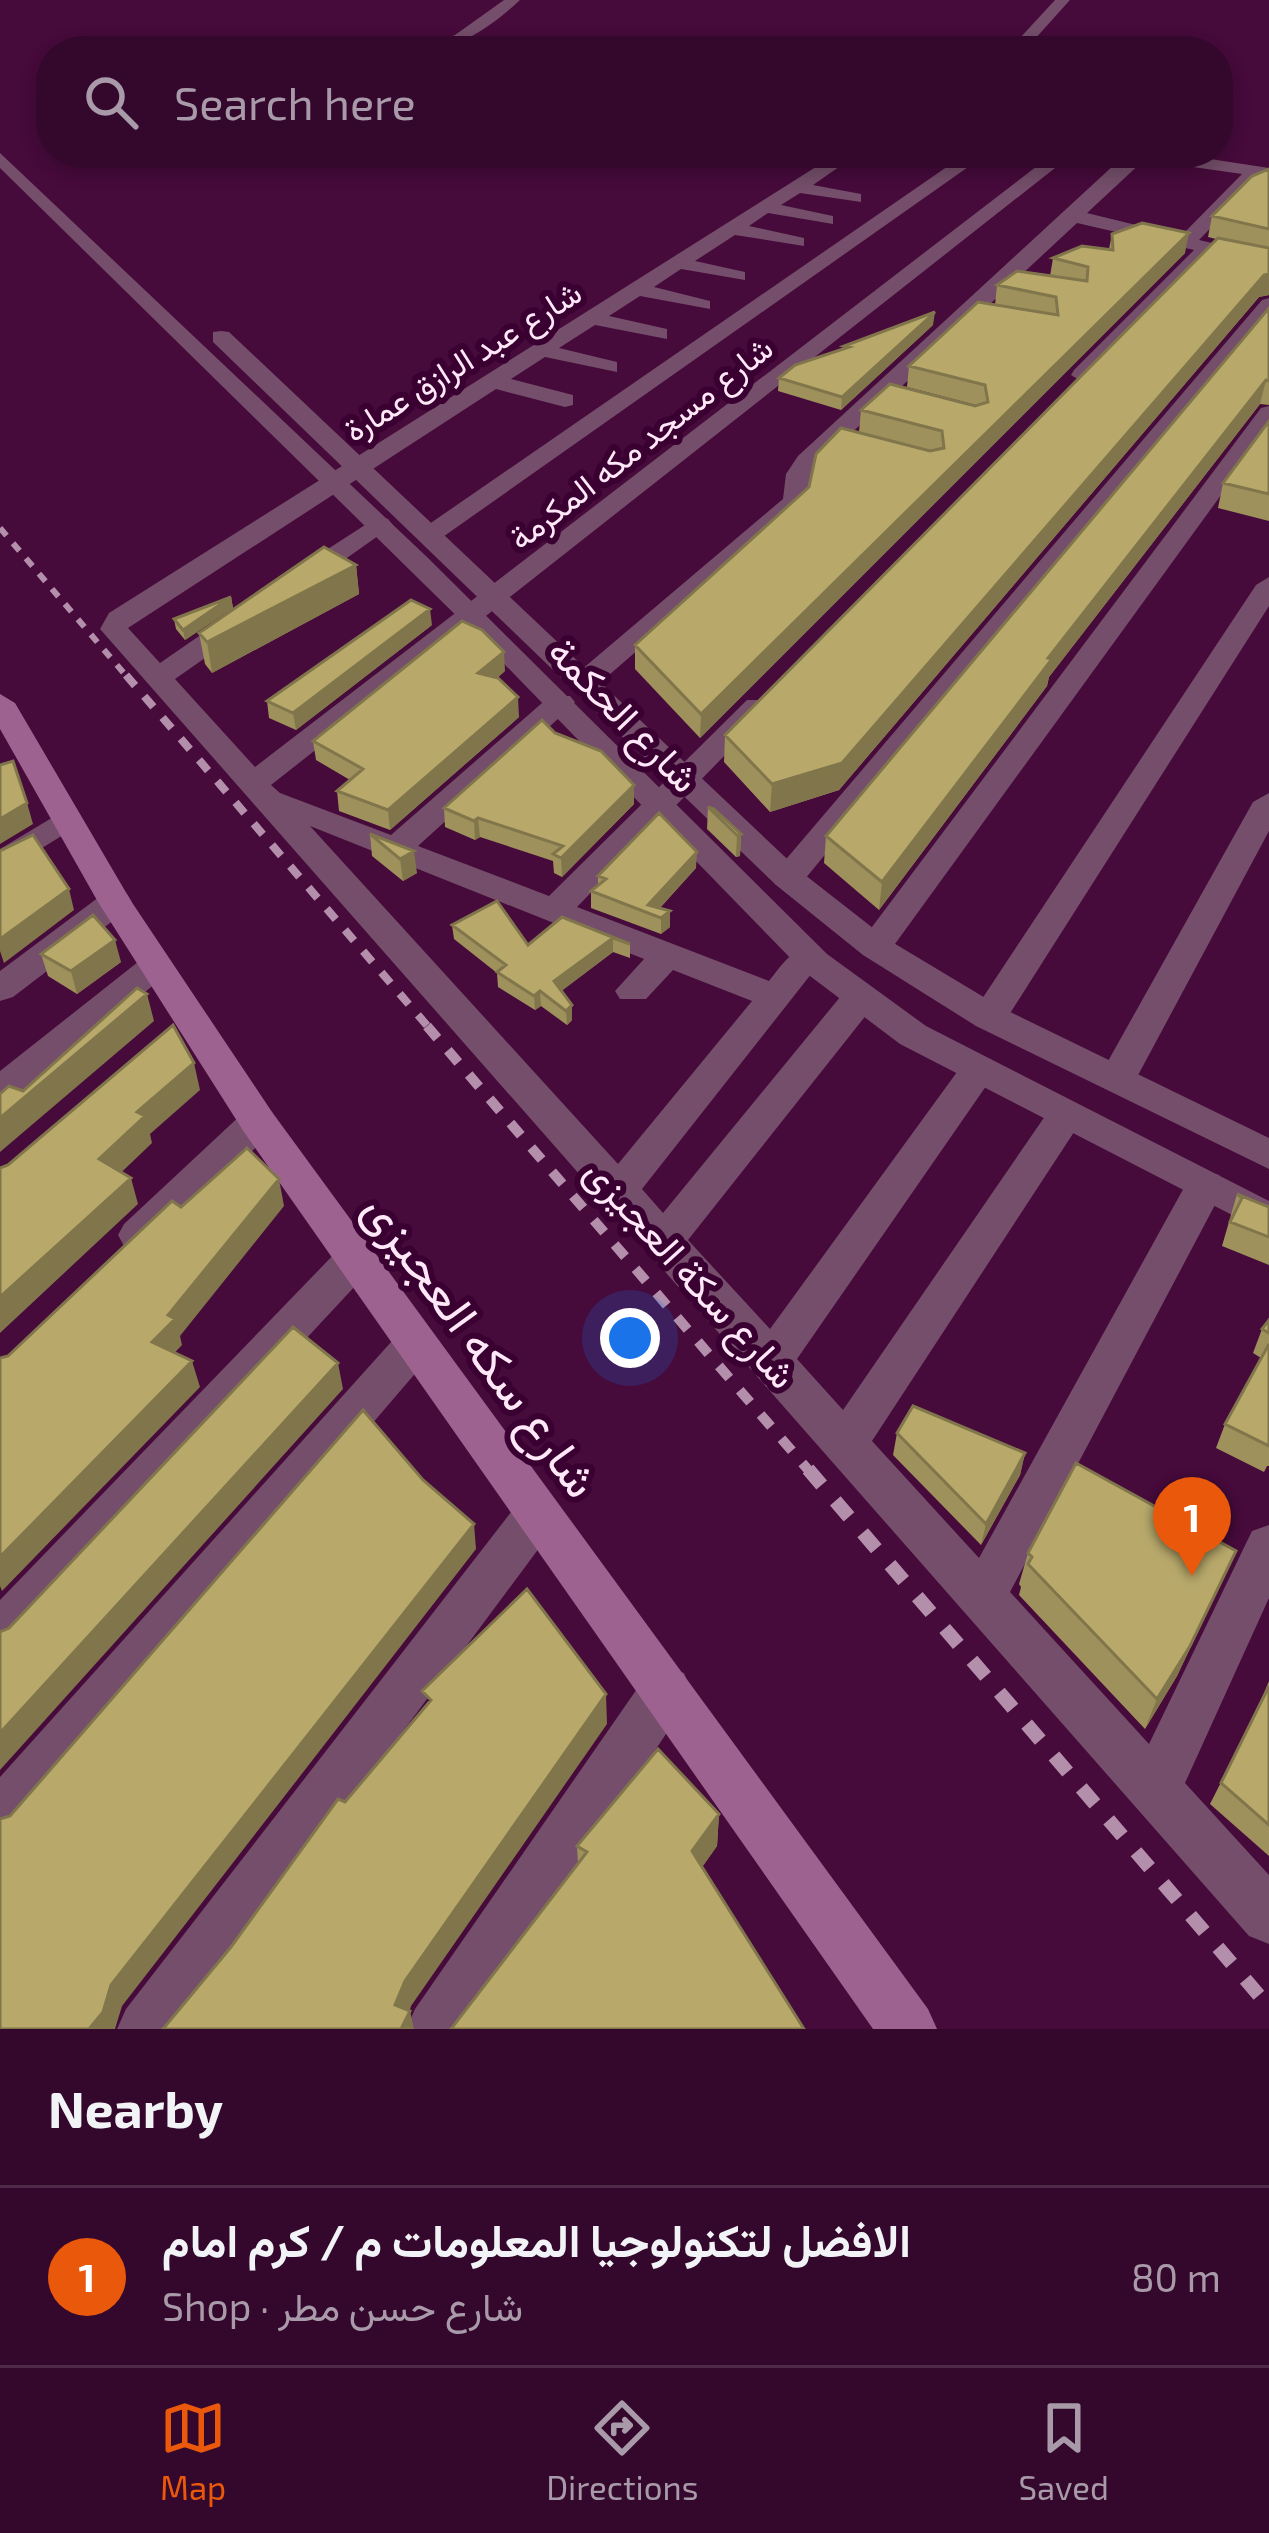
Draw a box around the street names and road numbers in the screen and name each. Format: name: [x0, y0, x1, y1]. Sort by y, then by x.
street label: شارع عبد الرازق عمارة: [336, 271, 590, 452]
street label: شارع مسجد مكه المكرمة: [500, 327, 782, 560]
street label: شارع الحكمة: [536, 627, 710, 804]
street label: شارع سكة العجيزى: [572, 1147, 808, 1400]
street label: شارع سكه العجيزى: [348, 1181, 613, 1511]

